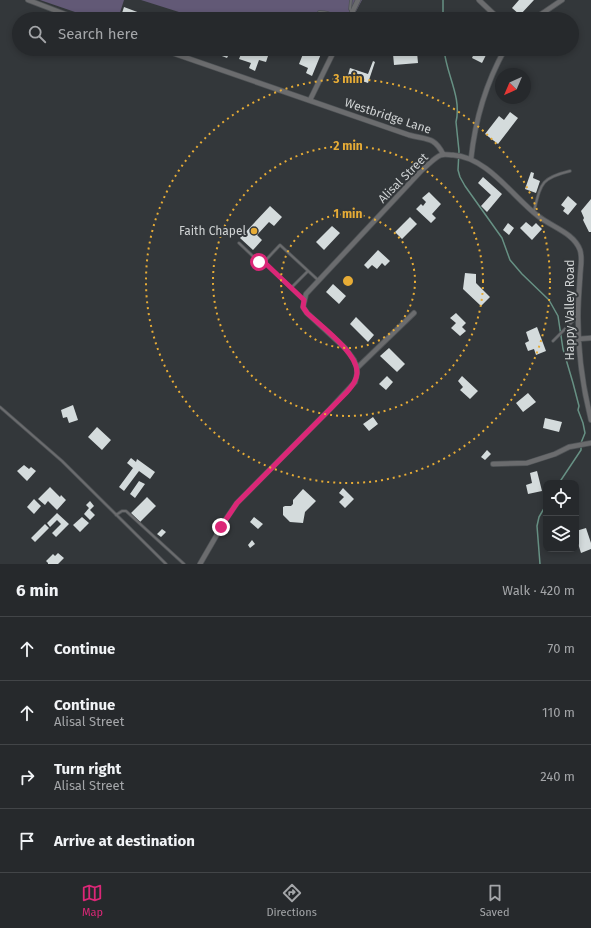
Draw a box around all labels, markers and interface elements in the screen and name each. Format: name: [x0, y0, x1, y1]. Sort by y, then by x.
search box: [12, 12, 579, 56]
icon: search: [26, 23, 48, 45]
text: Search here: [58, 25, 138, 43]
north arrow: [495, 68, 531, 104]
text: 3 min: [332, 72, 363, 86]
street label: Westbridge Lane: [343, 95, 433, 137]
text: 2 min: [333, 139, 363, 153]
street label: Alisal Street: [375, 150, 431, 206]
text: 1 min: [334, 207, 362, 221]
place label: Faith Chapel: [179, 224, 246, 238]
marker: Faith Chapel: [249, 226, 259, 236]
route start: [250, 253, 268, 271]
street label: Happy Valley Road: [563, 260, 577, 360]
centre of rings: [341, 274, 355, 288]
map controls: [543, 480, 579, 552]
button: locate: [543, 480, 579, 516]
button: layers: [543, 516, 579, 552]
route end: [212, 518, 230, 536]
text: 6 min: [16, 580, 59, 601]
text: Walk · 420 m: [502, 583, 575, 598]
icon: ahead: [16, 638, 38, 660]
text: Continue: [54, 640, 115, 658]
text: 70 m: [548, 641, 575, 656]
text: Continue: [54, 696, 115, 714]
icon: ahead: [16, 702, 38, 724]
text: 110 m: [542, 705, 575, 720]
text: Alisal Street: [54, 714, 124, 729]
text: Turn right: [54, 760, 121, 778]
icon: right: [16, 766, 38, 788]
text: 240 m: [540, 769, 575, 784]
text: Alisal Street: [54, 778, 124, 793]
icon: arrive: [16, 830, 38, 852]
text: Arrive at destination: [54, 832, 195, 850]
tab: Map: [81, 882, 103, 919]
tab: Directions: [266, 882, 317, 919]
tab: Saved: [480, 882, 510, 919]

